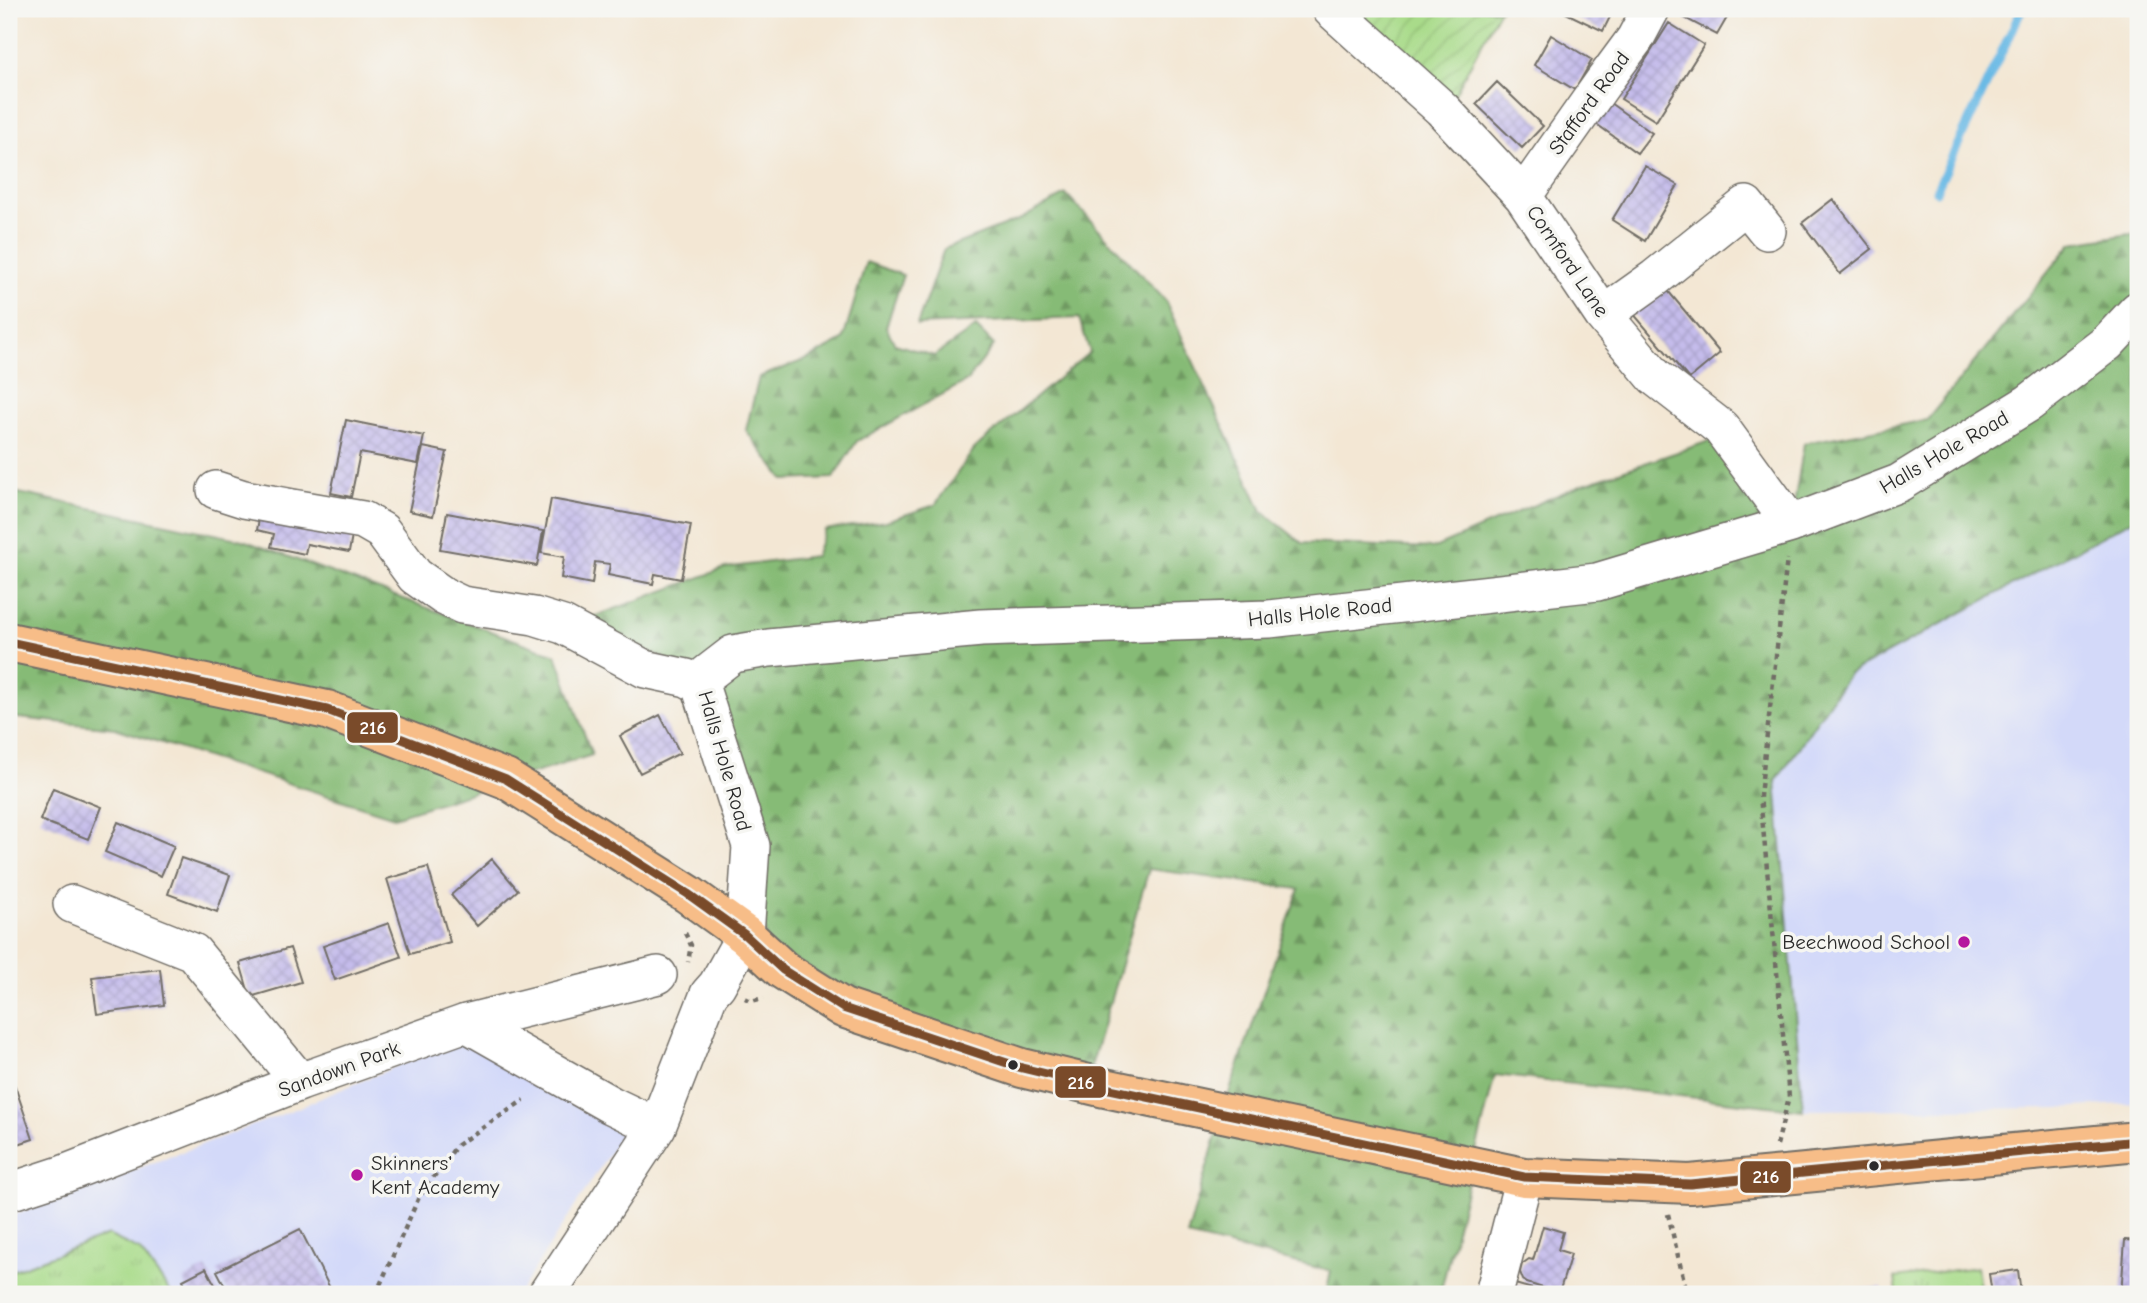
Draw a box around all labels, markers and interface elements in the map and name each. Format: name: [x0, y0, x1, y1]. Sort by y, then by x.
street label: Stafford Road: [1544, 47, 1634, 159]
street label: Cornford Lane: [1522, 201, 1614, 321]
street label: Halls Hole Road: [1875, 405, 2013, 499]
street label: Halls Hole Road: [1247, 593, 1393, 631]
street label: Halls Hole Road: [694, 688, 756, 834]
line badge: 216: [346, 711, 399, 744]
text: 216: [360, 717, 386, 739]
place label: Beechwood School: [1782, 930, 1950, 954]
marker: Beechwood School: [1956, 934, 1972, 950]
street label: Sandown Park: [275, 1036, 403, 1102]
unlabelled marker: [1006, 1058, 1020, 1072]
line badge: 216: [1054, 1065, 1107, 1099]
text: 216: [1068, 1072, 1094, 1094]
place label: Skinners' Kent Academy: [371, 1151, 500, 1199]
unlabelled marker: [1867, 1159, 1881, 1173]
line badge: 216: [1739, 1160, 1792, 1194]
text: 216: [1753, 1166, 1779, 1188]
marker: Skinners' Kent Academy: [349, 1167, 365, 1183]

